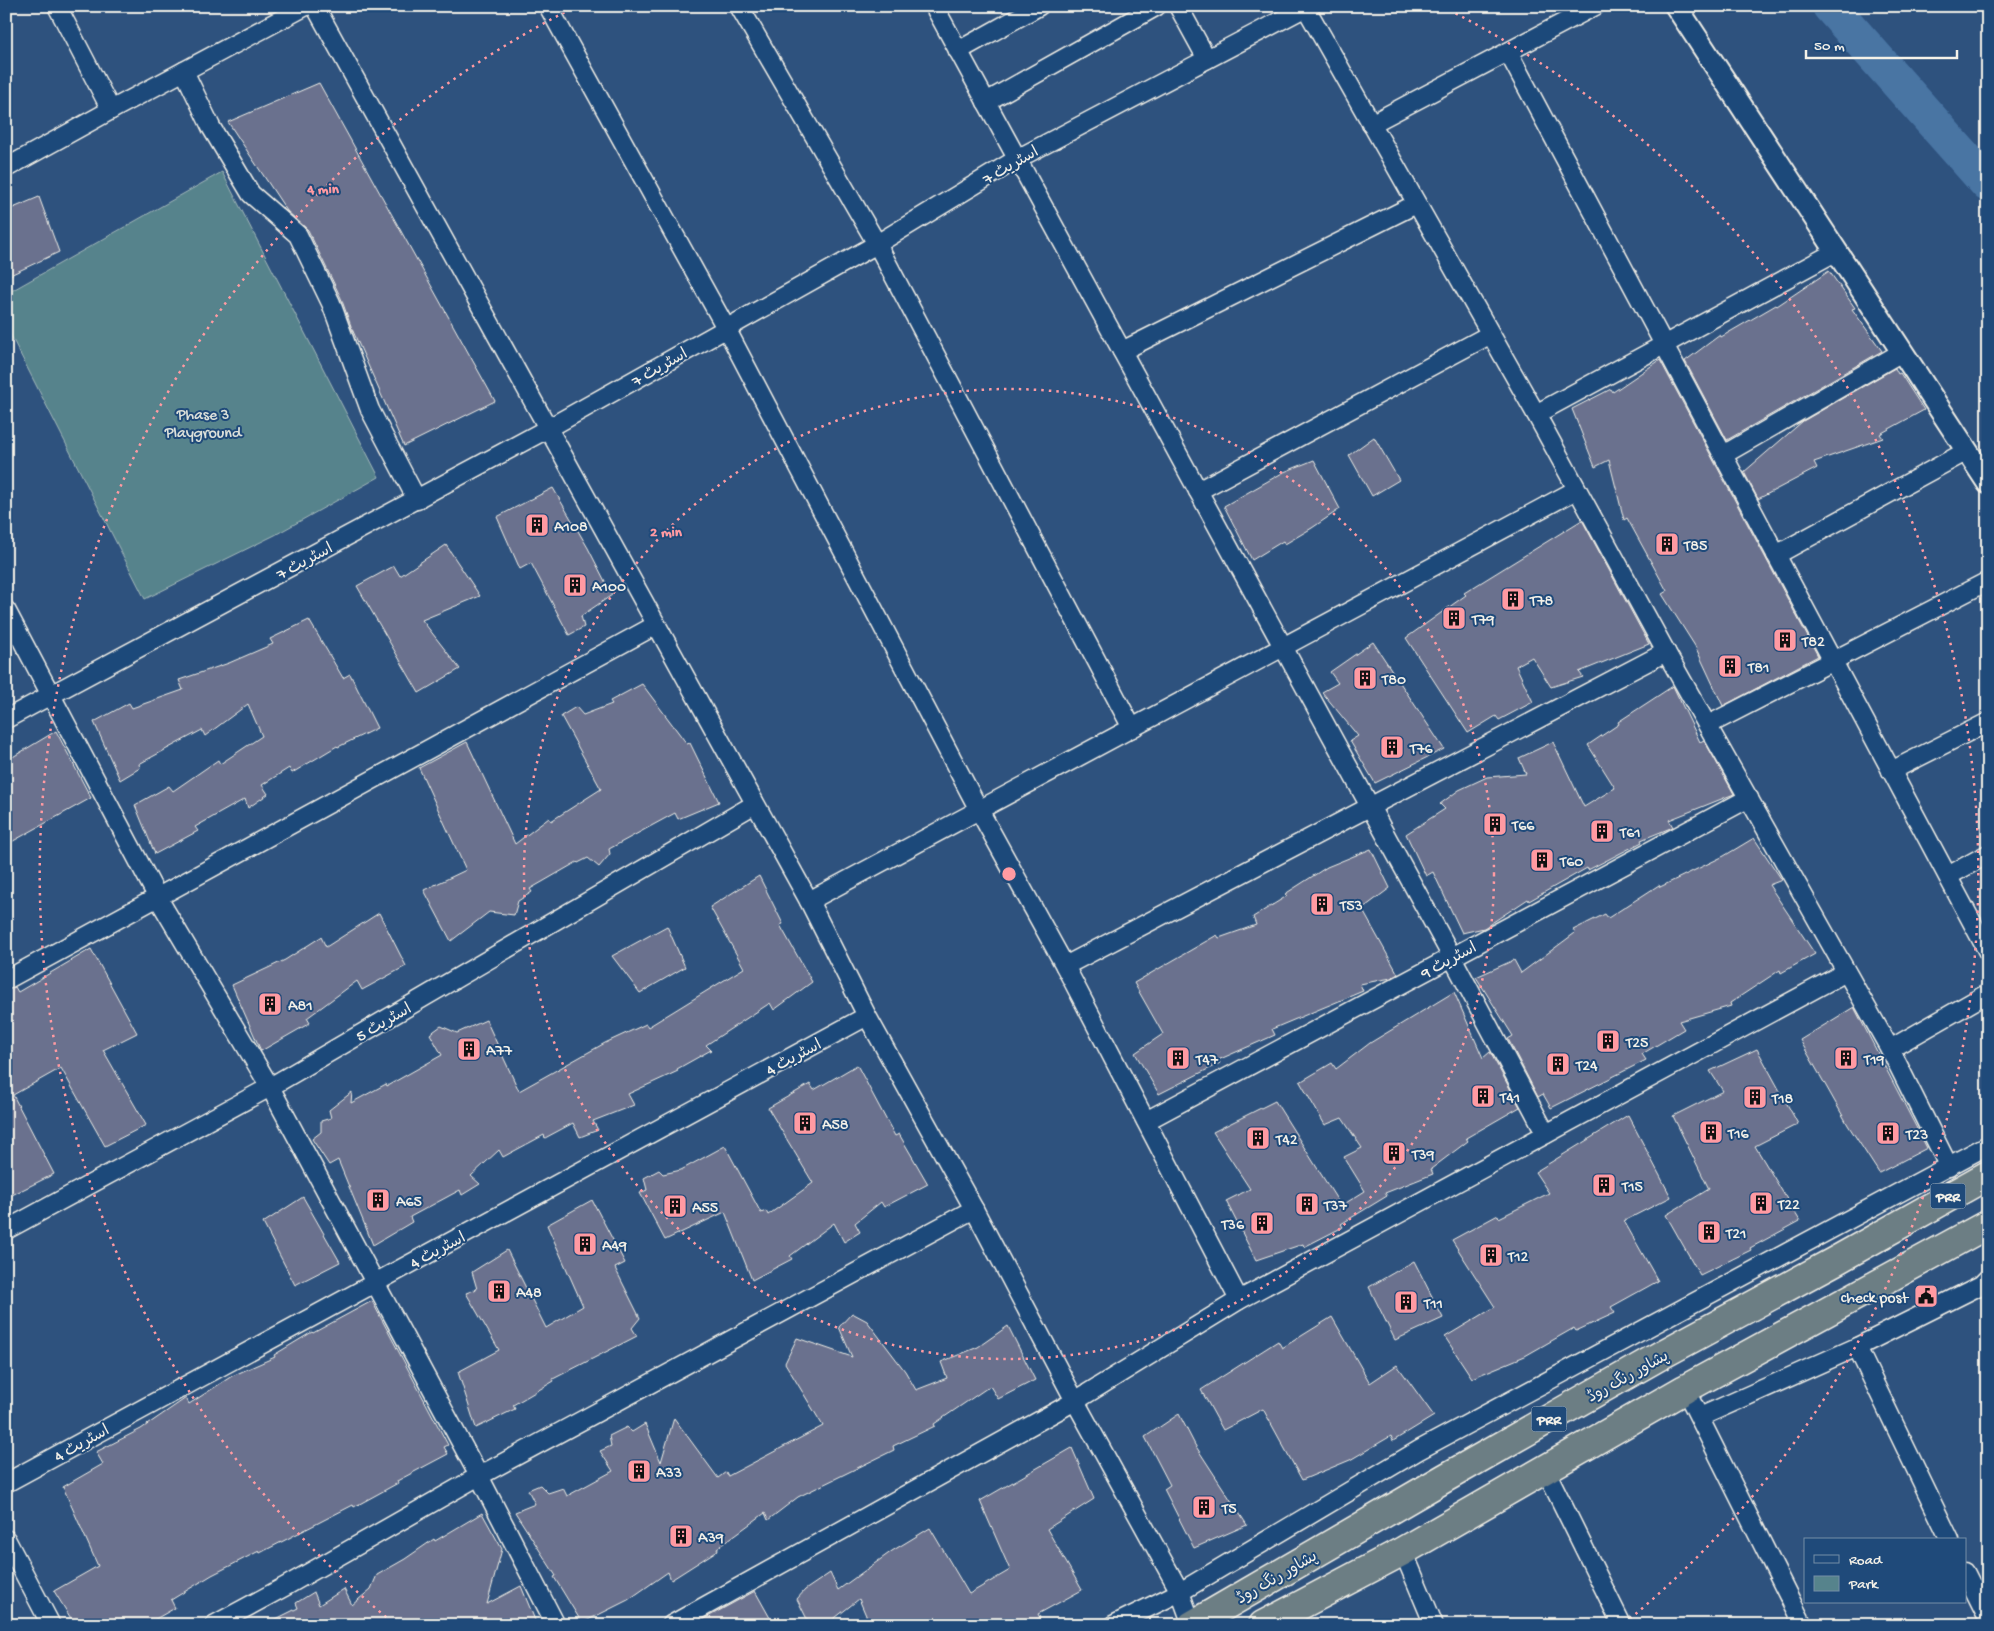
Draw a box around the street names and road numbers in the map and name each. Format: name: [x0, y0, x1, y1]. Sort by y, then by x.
street label: اسٹریٹ 7: [980, 144, 1043, 191]
street label: اسٹریٹ 7: [629, 346, 692, 393]
street label: اسٹریٹ 7: [273, 540, 337, 586]
street label: اسٹریٹ 9: [1418, 939, 1481, 985]
street label: اسٹریٹ 5: [354, 1001, 416, 1048]
street label: اسٹریٹ 4: [764, 1037, 826, 1082]
road number: PRR: [1930, 1184, 1966, 1208]
street label: اسٹریٹ 4: [408, 1230, 470, 1275]
street label: پشاور رنگ روڈ: [1583, 1345, 1673, 1408]
road number: PRR: [1532, 1406, 1566, 1432]
street label: اسٹریٹ 4: [52, 1422, 114, 1468]
street label: پشاور رنگ روڈ: [1232, 1546, 1322, 1610]

